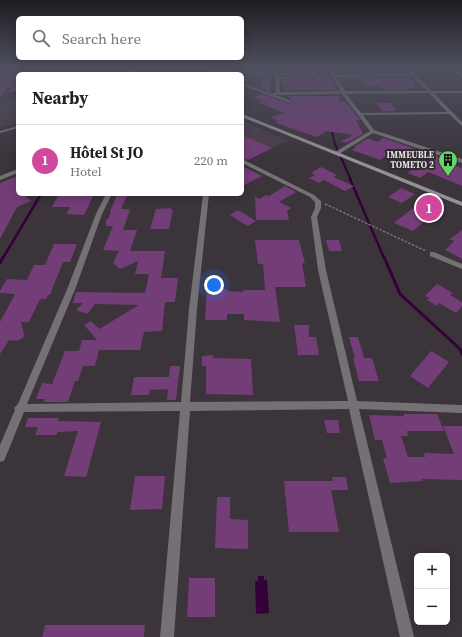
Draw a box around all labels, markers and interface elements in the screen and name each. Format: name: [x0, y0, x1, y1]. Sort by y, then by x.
search box: [16, 16, 244, 60]
icon: search: [30, 27, 52, 49]
text: Search here: [62, 28, 141, 49]
text: Nearby: [32, 86, 88, 110]
text: Hôtel St JO: [70, 142, 143, 163]
place label: IMMEUBLE TOMETO 2: [387, 149, 435, 171]
building icon: IMMEUBLE TOMETO 2: [437, 149, 459, 177]
text: 1: [41, 152, 49, 169]
text: 220 m: [194, 152, 228, 169]
text: Hotel: [70, 163, 102, 180]
pin: 1: [416, 193, 442, 223]
your location: [204, 275, 224, 295]
map controls: [414, 553, 450, 625]
button: +: [414, 553, 450, 589]
button: −: [414, 589, 450, 625]

